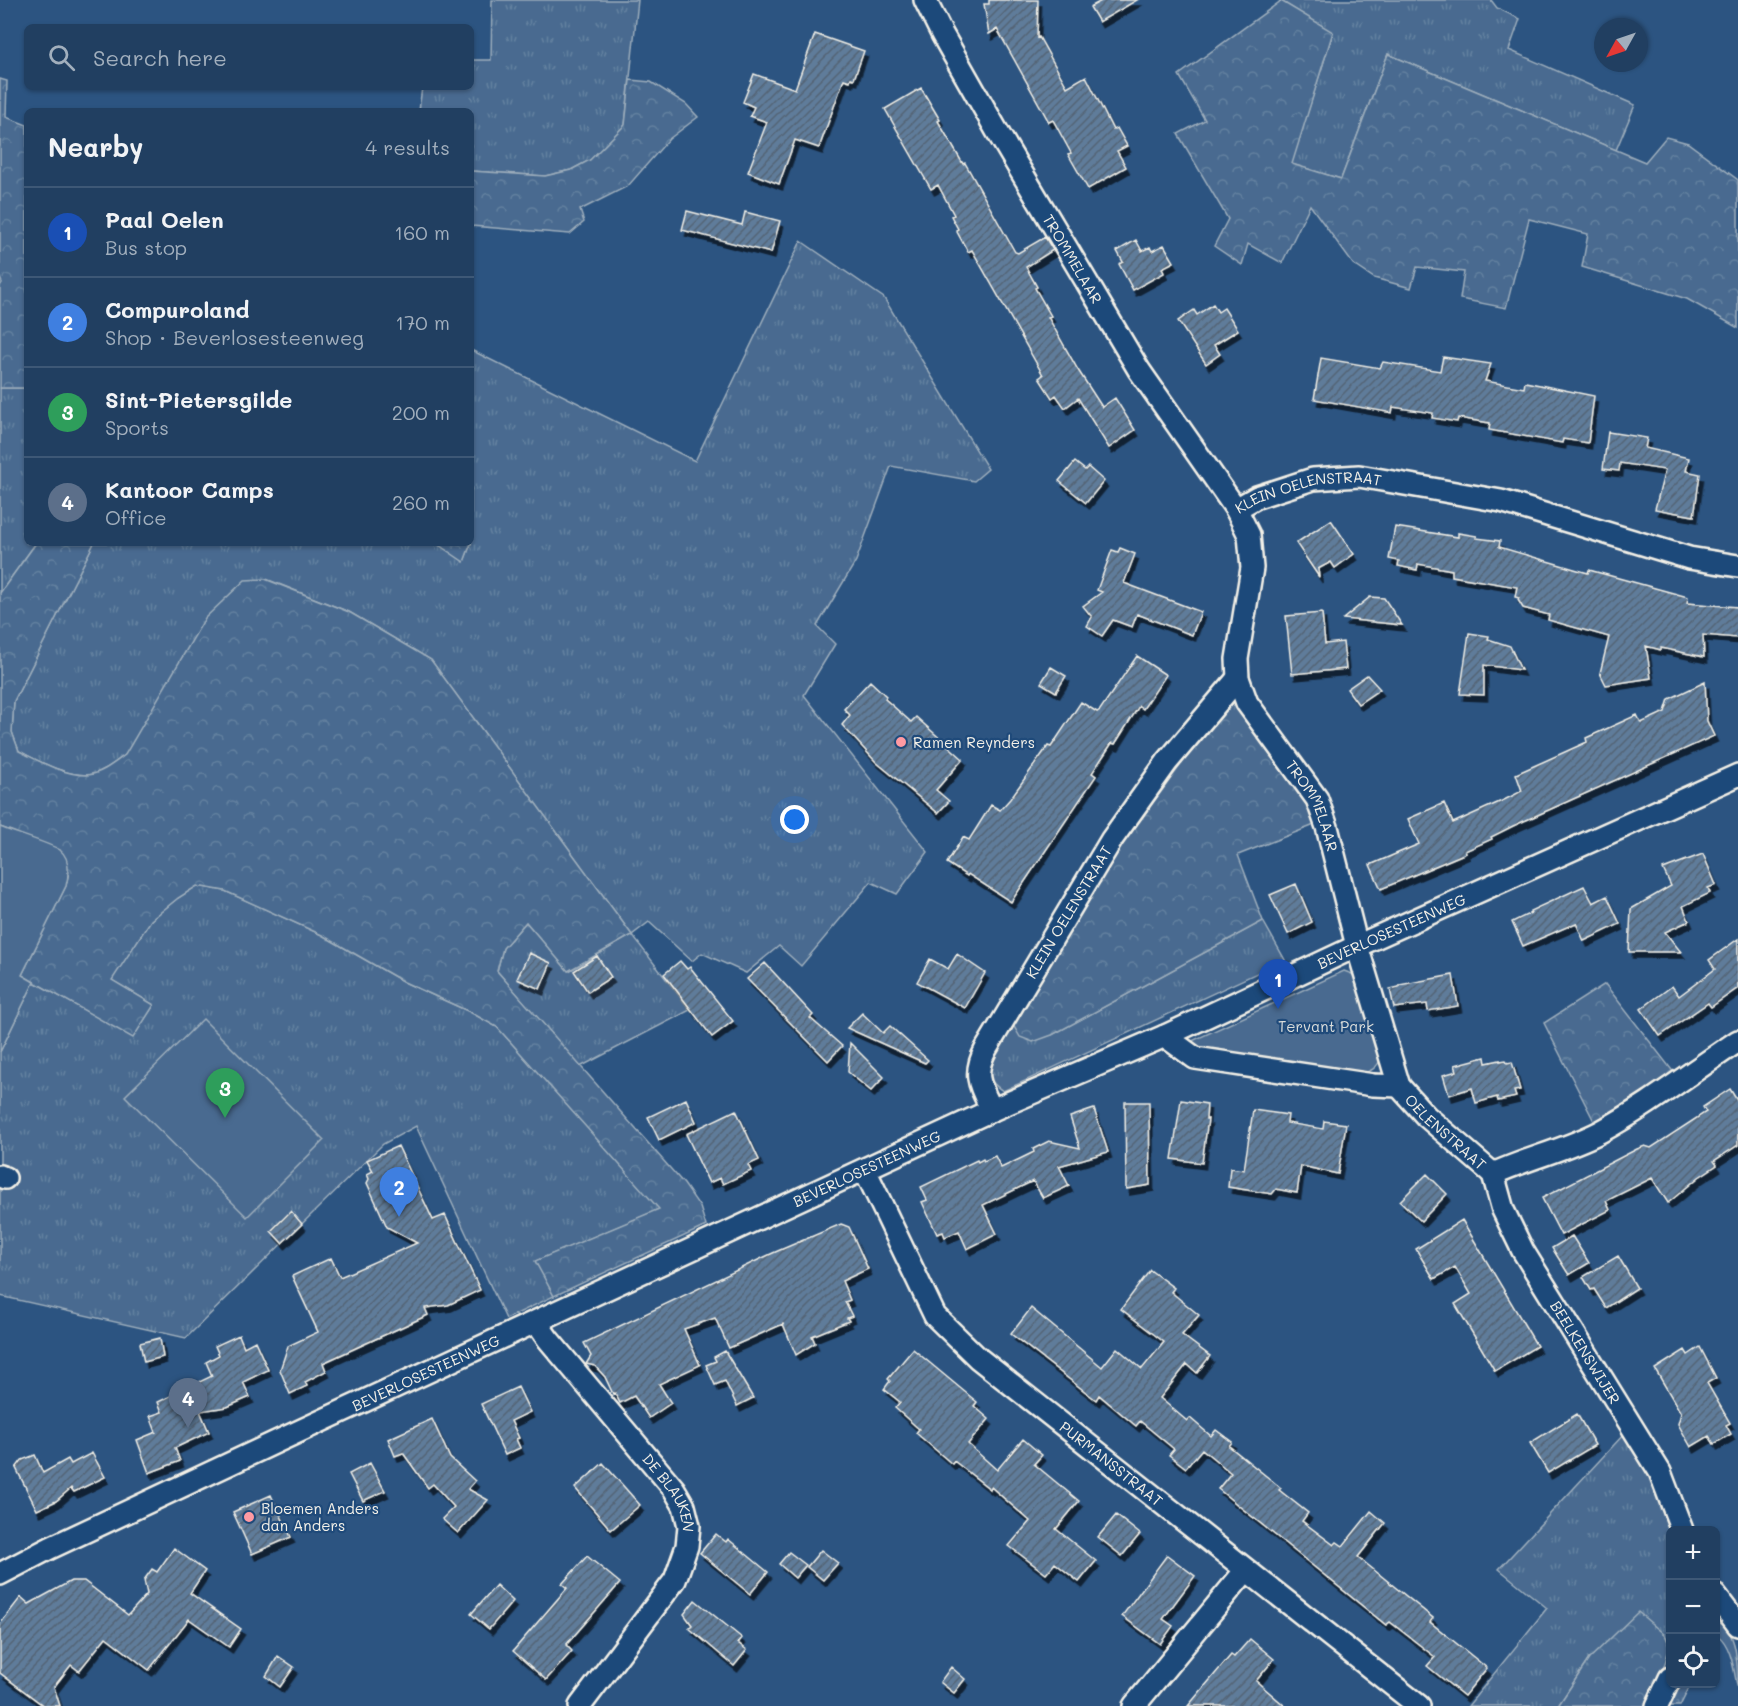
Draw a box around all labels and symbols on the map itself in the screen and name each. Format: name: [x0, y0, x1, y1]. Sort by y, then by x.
north arrow: [1594, 18, 1648, 72]
street label: TROMMELAAR: [1039, 210, 1107, 307]
street label: KLEIN OELENSTRAAT: [1231, 466, 1383, 518]
place label: Ramen Reynders: [913, 732, 1035, 752]
marker: Ramen Reynders: [894, 735, 908, 749]
street label: TROMMELAAR: [1282, 756, 1343, 853]
your location: [780, 805, 809, 834]
street label: KLEIN OELENSTRAAT: [1021, 842, 1116, 982]
street label: BEVERLOSESTEENWEG: [1314, 889, 1469, 973]
pin: 1: [1258, 960, 1298, 1009]
park label: Tervant Park: [1278, 1016, 1374, 1036]
pin: 3: [206, 1068, 244, 1118]
street label: OELENSTRAAT: [1401, 1089, 1491, 1174]
street label: BEVERLOSESTEENWEG: [790, 1125, 944, 1211]
pin: 2: [380, 1168, 418, 1217]
street label: BEELKENSWIJER: [1546, 1297, 1625, 1408]
street label: BEVERLOSESTEENWEG: [349, 1330, 503, 1415]
pin: 4: [168, 1378, 207, 1428]
street label: PURMANSSTRAAT: [1056, 1416, 1167, 1510]
street label: DE BLAUKEN: [638, 1449, 699, 1533]
place label: Bloemen Anders dan Anders: [261, 1498, 379, 1535]
marker: Bloemen Anders dan Anders: [242, 1510, 256, 1524]

